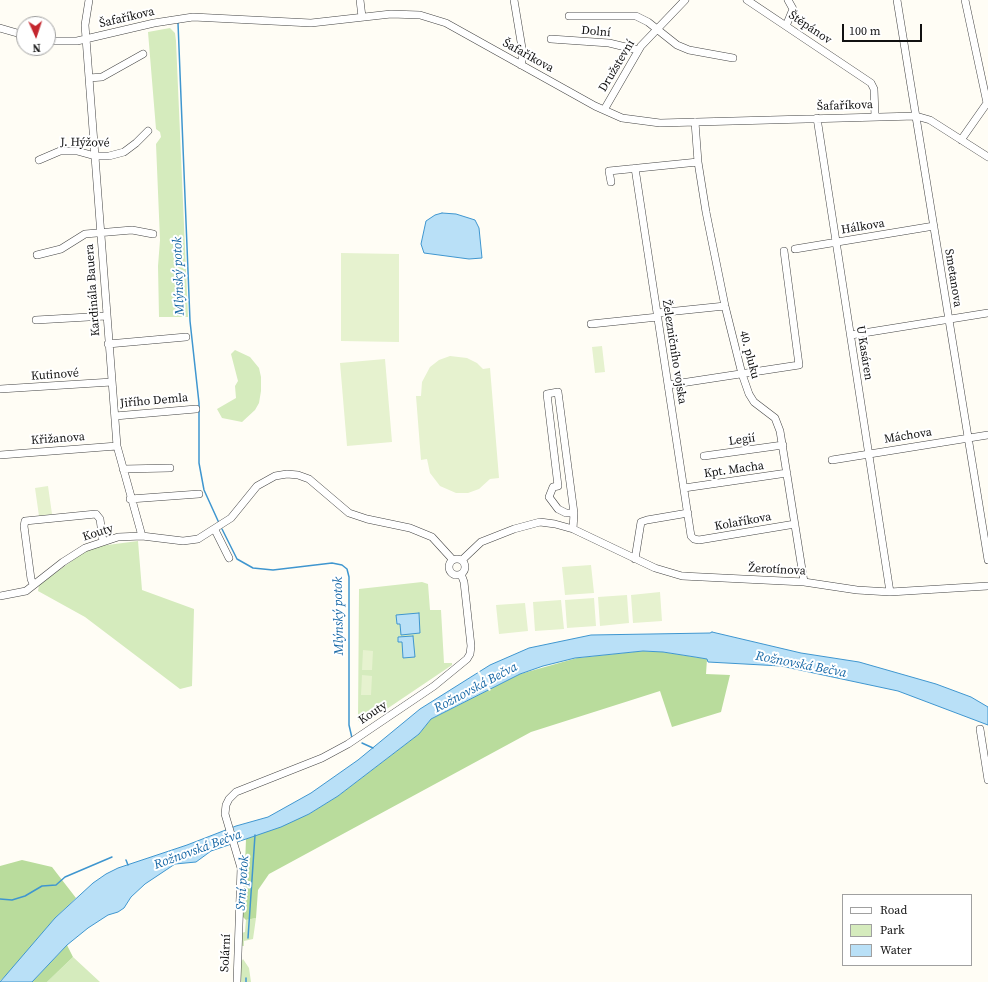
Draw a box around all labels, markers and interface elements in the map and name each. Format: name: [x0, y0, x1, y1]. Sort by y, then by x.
street label: Šafaříkova: [98, 5, 156, 31]
street label: Štěpánov: [786, 8, 834, 48]
north arrow: [16, 16, 56, 56]
scale bar: [844, 16, 924, 42]
text: 100 m: [849, 23, 881, 39]
street label: Dolní: [581, 24, 611, 40]
street label: Šafaříkova: [500, 36, 556, 76]
street label: Družstevní: [596, 37, 638, 95]
text: N: [32, 40, 41, 55]
street label: Šafaříkova: [817, 98, 873, 114]
street label: J. Hýžové: [60, 135, 110, 151]
street label: Hálkova: [840, 216, 886, 238]
water label: Mlýnský potok: [170, 236, 188, 316]
street label: Kardinála Bauera: [83, 243, 103, 337]
street label: Smetanova: [941, 248, 965, 308]
street label: Železničního vojska: [659, 299, 689, 405]
street label: U Kasáren: [853, 325, 875, 381]
street label: 40. pluku: [736, 329, 762, 381]
street label: Kutinové: [31, 366, 79, 384]
street label: Jiřího Demla: [119, 391, 189, 411]
street label: Máchova: [883, 425, 933, 447]
street label: Křižanova: [31, 430, 85, 448]
street label: Legií: [728, 431, 756, 449]
street label: Kpt. Macha: [703, 459, 765, 481]
street label: Kolaříkova: [714, 510, 772, 534]
street label: Kouty: [81, 521, 115, 545]
street label: Žerotínova: [748, 561, 806, 579]
water label: Mlýnský potok: [331, 577, 347, 655]
water label: Rožnovská Bečva: [754, 649, 848, 681]
water label: Rožnovská Bečva: [432, 659, 520, 717]
street label: Kouty: [356, 698, 390, 728]
water label: Rožnovská Bečva: [152, 827, 244, 873]
water label: Srní potok: [233, 855, 253, 911]
legend: [842, 894, 972, 966]
text: Road: [880, 902, 907, 918]
text: Park: [880, 922, 905, 938]
street label: Solární: [218, 934, 234, 972]
text: Water: [880, 942, 912, 958]

